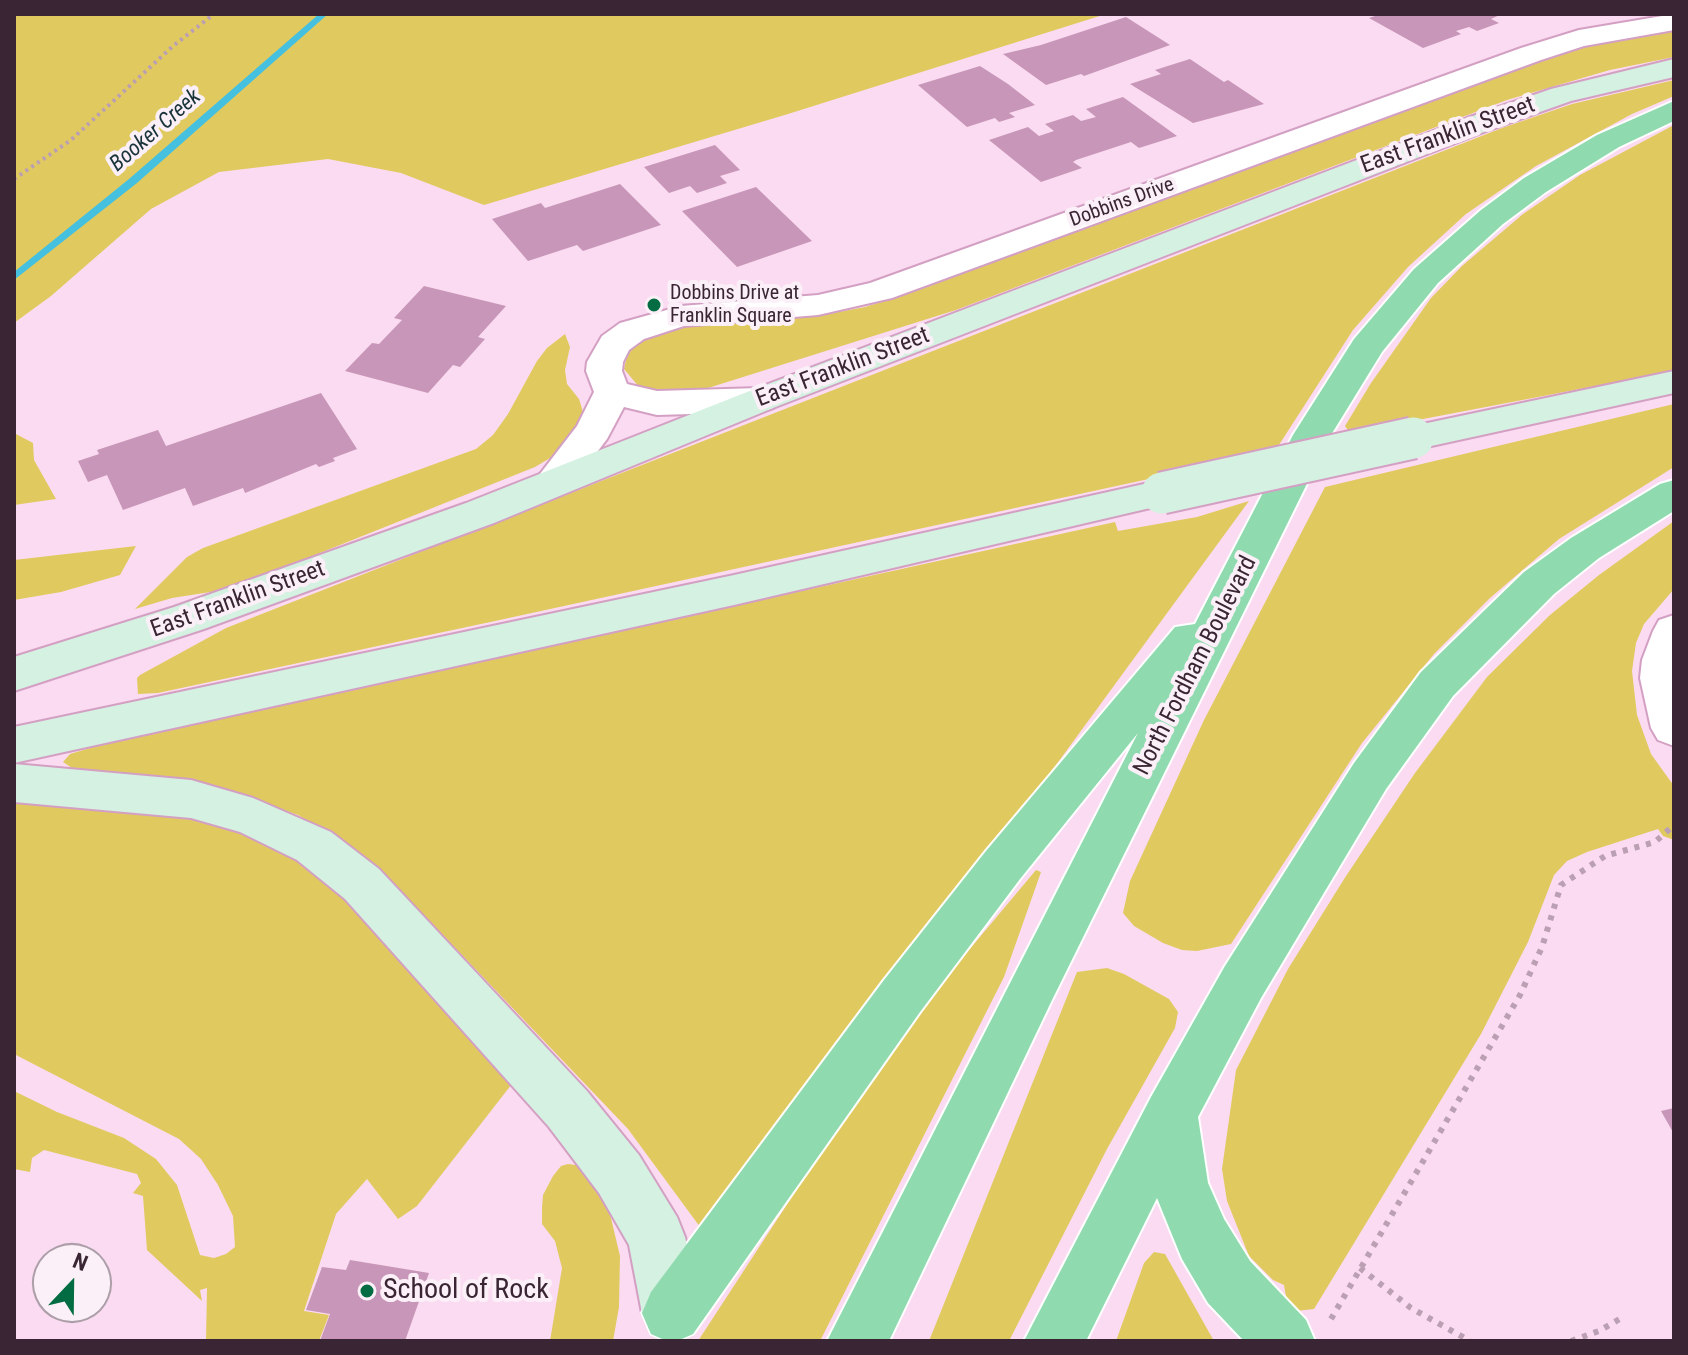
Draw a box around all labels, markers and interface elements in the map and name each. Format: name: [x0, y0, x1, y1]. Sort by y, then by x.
water label: Booker Creek: [105, 84, 207, 178]
street label: East Franklin Street: [1357, 91, 1539, 181]
street label: Dobbins Drive: [1067, 173, 1177, 233]
place label: Dobbins Drive at Franklin Square: [670, 282, 799, 329]
marker: Dobbins Drive at Franklin Square: [645, 296, 663, 314]
street label: East Franklin Street: [752, 322, 934, 414]
street label: North Fordham Boulevard: [1128, 552, 1264, 780]
street label: East Franklin Street: [147, 555, 329, 645]
north arrow: [32, 1243, 112, 1323]
text: N: [69, 1248, 91, 1276]
place label: School of Rock: [383, 1274, 549, 1308]
marker: School of Rock: [358, 1282, 376, 1300]

